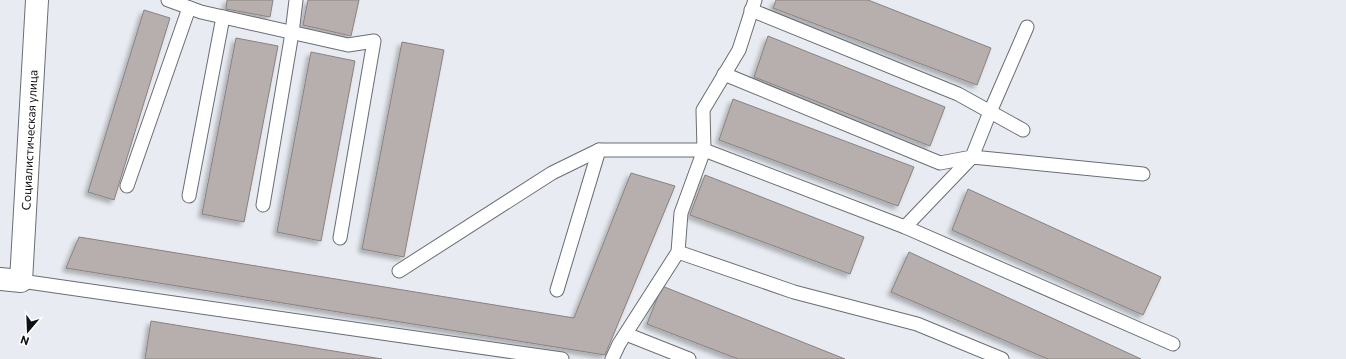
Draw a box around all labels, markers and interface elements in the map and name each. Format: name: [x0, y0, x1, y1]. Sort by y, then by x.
street label: Социалистическая улица: [18, 70, 40, 210]
north arrow: [8, 311, 48, 351]
text: N: [19, 333, 31, 348]

